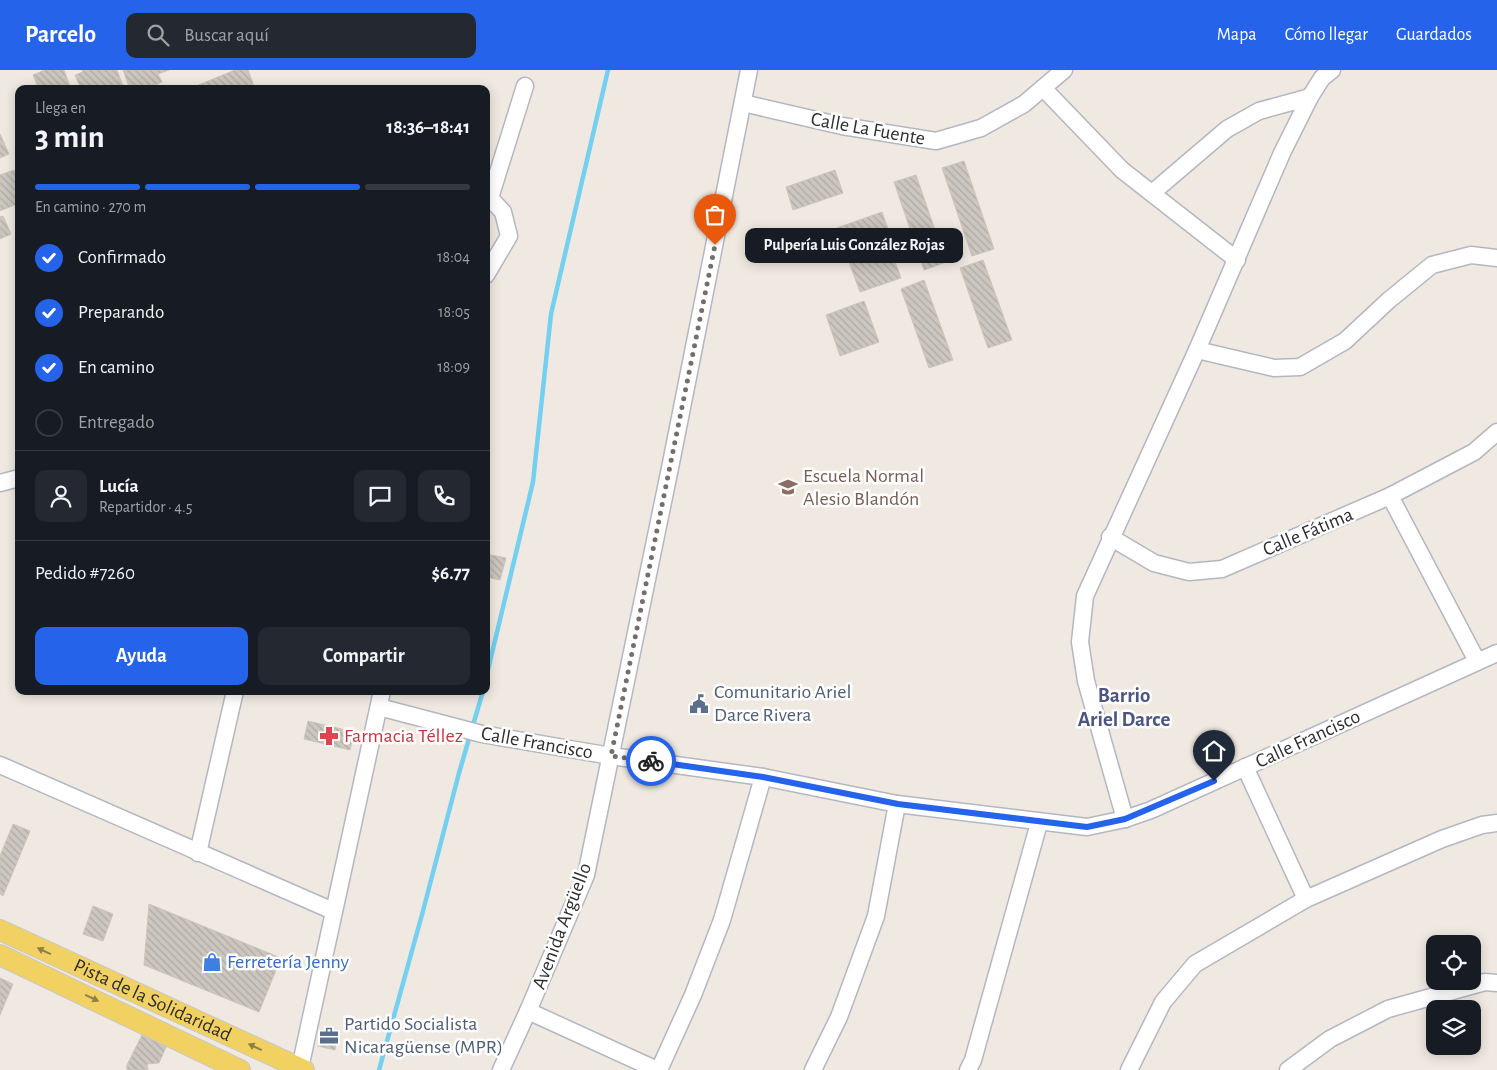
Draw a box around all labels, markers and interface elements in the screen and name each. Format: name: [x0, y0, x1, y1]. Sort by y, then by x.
search box: [126, 13, 476, 58]
icon: search: [144, 21, 172, 49]
text: Parcelo: [25, 23, 96, 47]
text: Buscar aquí: [184, 26, 269, 45]
text: Mapa: [1217, 26, 1257, 44]
text: Cómo llegar: [1285, 26, 1368, 44]
text: Guardados: [1396, 26, 1472, 44]
text: Llega en: [35, 100, 86, 116]
street label: Calle La Fuente: [809, 109, 927, 149]
text: 18:36–18:41: [386, 118, 470, 137]
text: 3 min: [35, 121, 105, 153]
pin: [694, 194, 736, 245]
text: En camino · 270 m: [35, 199, 146, 215]
icon: bag: [701, 201, 729, 229]
callout: Pulpería Luis González Rojas: [745, 228, 962, 262]
text: Pulpería Luis González Rojas: [763, 237, 945, 253]
icon: check: [35, 244, 63, 272]
text: Confirmado: [78, 248, 166, 267]
text: 18:04: [437, 249, 470, 265]
icon: check: [35, 299, 63, 327]
text: Preparando: [78, 303, 164, 322]
text: 18:05: [438, 304, 470, 320]
icon: check: [35, 354, 63, 382]
text: En camino: [78, 358, 155, 377]
text: 18:09: [437, 359, 470, 375]
text: Entregado: [78, 413, 154, 432]
place label: Escuela Normal Alesio Blandón: [803, 466, 924, 509]
button: person: [35, 470, 87, 522]
button: chat: [354, 470, 406, 522]
button: phone: [418, 470, 470, 522]
school or university icon: Escuela Normal Alesio Blandón: [777, 476, 799, 498]
text: Lucía: [99, 477, 139, 496]
text: Repartidor · 4.5: [99, 499, 192, 515]
street label: Calle Fátima: [1260, 504, 1356, 560]
text: Pedido #7260: [35, 564, 135, 583]
text: $6.77: [432, 564, 470, 583]
button: Ayuda: [35, 627, 248, 685]
button: Compartir: [258, 627, 470, 685]
place label: Comunitario Ariel Darce Rivera: [714, 682, 851, 725]
district label: Barrio Ariel Darce: [1078, 685, 1170, 730]
public building icon: Comunitario Ariel Darce Rivera: [688, 693, 710, 715]
street label: Calle Francisco: [1253, 706, 1363, 772]
street label: Calle Francisco: [480, 723, 594, 763]
pharmacy icon: Farmacia Téllez: [318, 725, 340, 747]
place label: Farmacia Téllez: [344, 726, 463, 746]
pin: [1193, 730, 1235, 781]
courier: [626, 736, 676, 786]
icon: home: [1200, 737, 1228, 765]
icon: bike: [637, 747, 665, 775]
street label: Avenida Argüello: [529, 860, 595, 992]
map controls: [1426, 935, 1481, 1055]
button: locate: [1426, 935, 1481, 990]
one-way arrow: [37, 946, 51, 954]
shop icon: Ferretería Jenny: [201, 951, 223, 973]
place label: Ferretería Jenny: [227, 952, 350, 972]
street label: Pista de la Solidaridad: [71, 955, 235, 1045]
one-way arrow: [85, 994, 99, 1002]
button: layers: [1426, 1000, 1481, 1055]
place label: Partido Socialista Nicaragüense (MPR): [344, 1014, 503, 1057]
office icon: Partido Socialista Nicaragüense (MPR): [318, 1025, 340, 1047]
one-way arrow: [248, 1043, 262, 1051]

